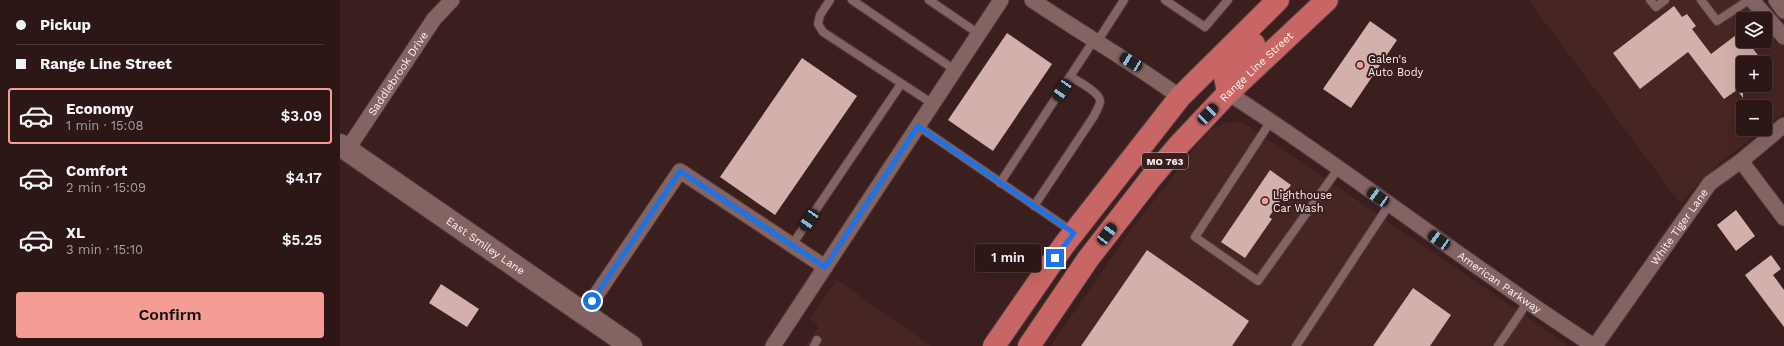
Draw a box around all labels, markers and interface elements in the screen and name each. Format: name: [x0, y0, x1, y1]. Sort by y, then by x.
map controls: [1736, 12, 1772, 136]
button: layers: [1736, 12, 1772, 48]
text: Pickup: [40, 16, 91, 34]
street label: Saddlebrook Drive: [366, 29, 431, 118]
street label: Range Line Street: [1217, 29, 1296, 105]
car: [1118, 51, 1144, 73]
place label: Galen's Auto Body: [1368, 53, 1424, 79]
text: Range Line Street: [40, 55, 172, 73]
button: +: [1736, 56, 1772, 92]
marker: Galen's Auto Body: [1355, 60, 1365, 70]
car: [1050, 77, 1074, 103]
icon: car: [18, 98, 54, 134]
text: Economy: [66, 100, 133, 118]
button: −: [1736, 100, 1772, 136]
car: [1195, 101, 1221, 127]
text: $3.09: [281, 107, 322, 125]
text: 1 min · 15:08: [66, 118, 144, 133]
road number: MO 763: [1142, 153, 1188, 169]
icon: car: [18, 160, 54, 196]
text: Comfort: [66, 162, 127, 180]
text: $4.17: [285, 169, 322, 187]
text: 2 min · 15:09: [66, 180, 146, 195]
car: [1365, 185, 1391, 209]
street label: White Tiger Lane: [1648, 186, 1711, 268]
place label: Lighthouse Car Wash: [1273, 189, 1332, 215]
marker: Lighthouse Car Wash: [1260, 196, 1270, 206]
car: [797, 207, 821, 233]
street label: East Smiley Lane: [444, 214, 527, 278]
car: [1095, 221, 1119, 247]
icon: car: [18, 222, 54, 258]
text: XL: [66, 224, 85, 242]
car: [1426, 228, 1452, 252]
text: $5.25: [282, 231, 322, 249]
text: 3 min · 15:10: [66, 242, 143, 257]
callout: 1 min: [975, 244, 1041, 272]
route end: [1046, 249, 1064, 267]
street label: American Parkway: [1455, 249, 1544, 316]
text: 1 min: [991, 250, 1025, 265]
button: Confirm: [16, 292, 324, 338]
route start: [583, 292, 601, 310]

